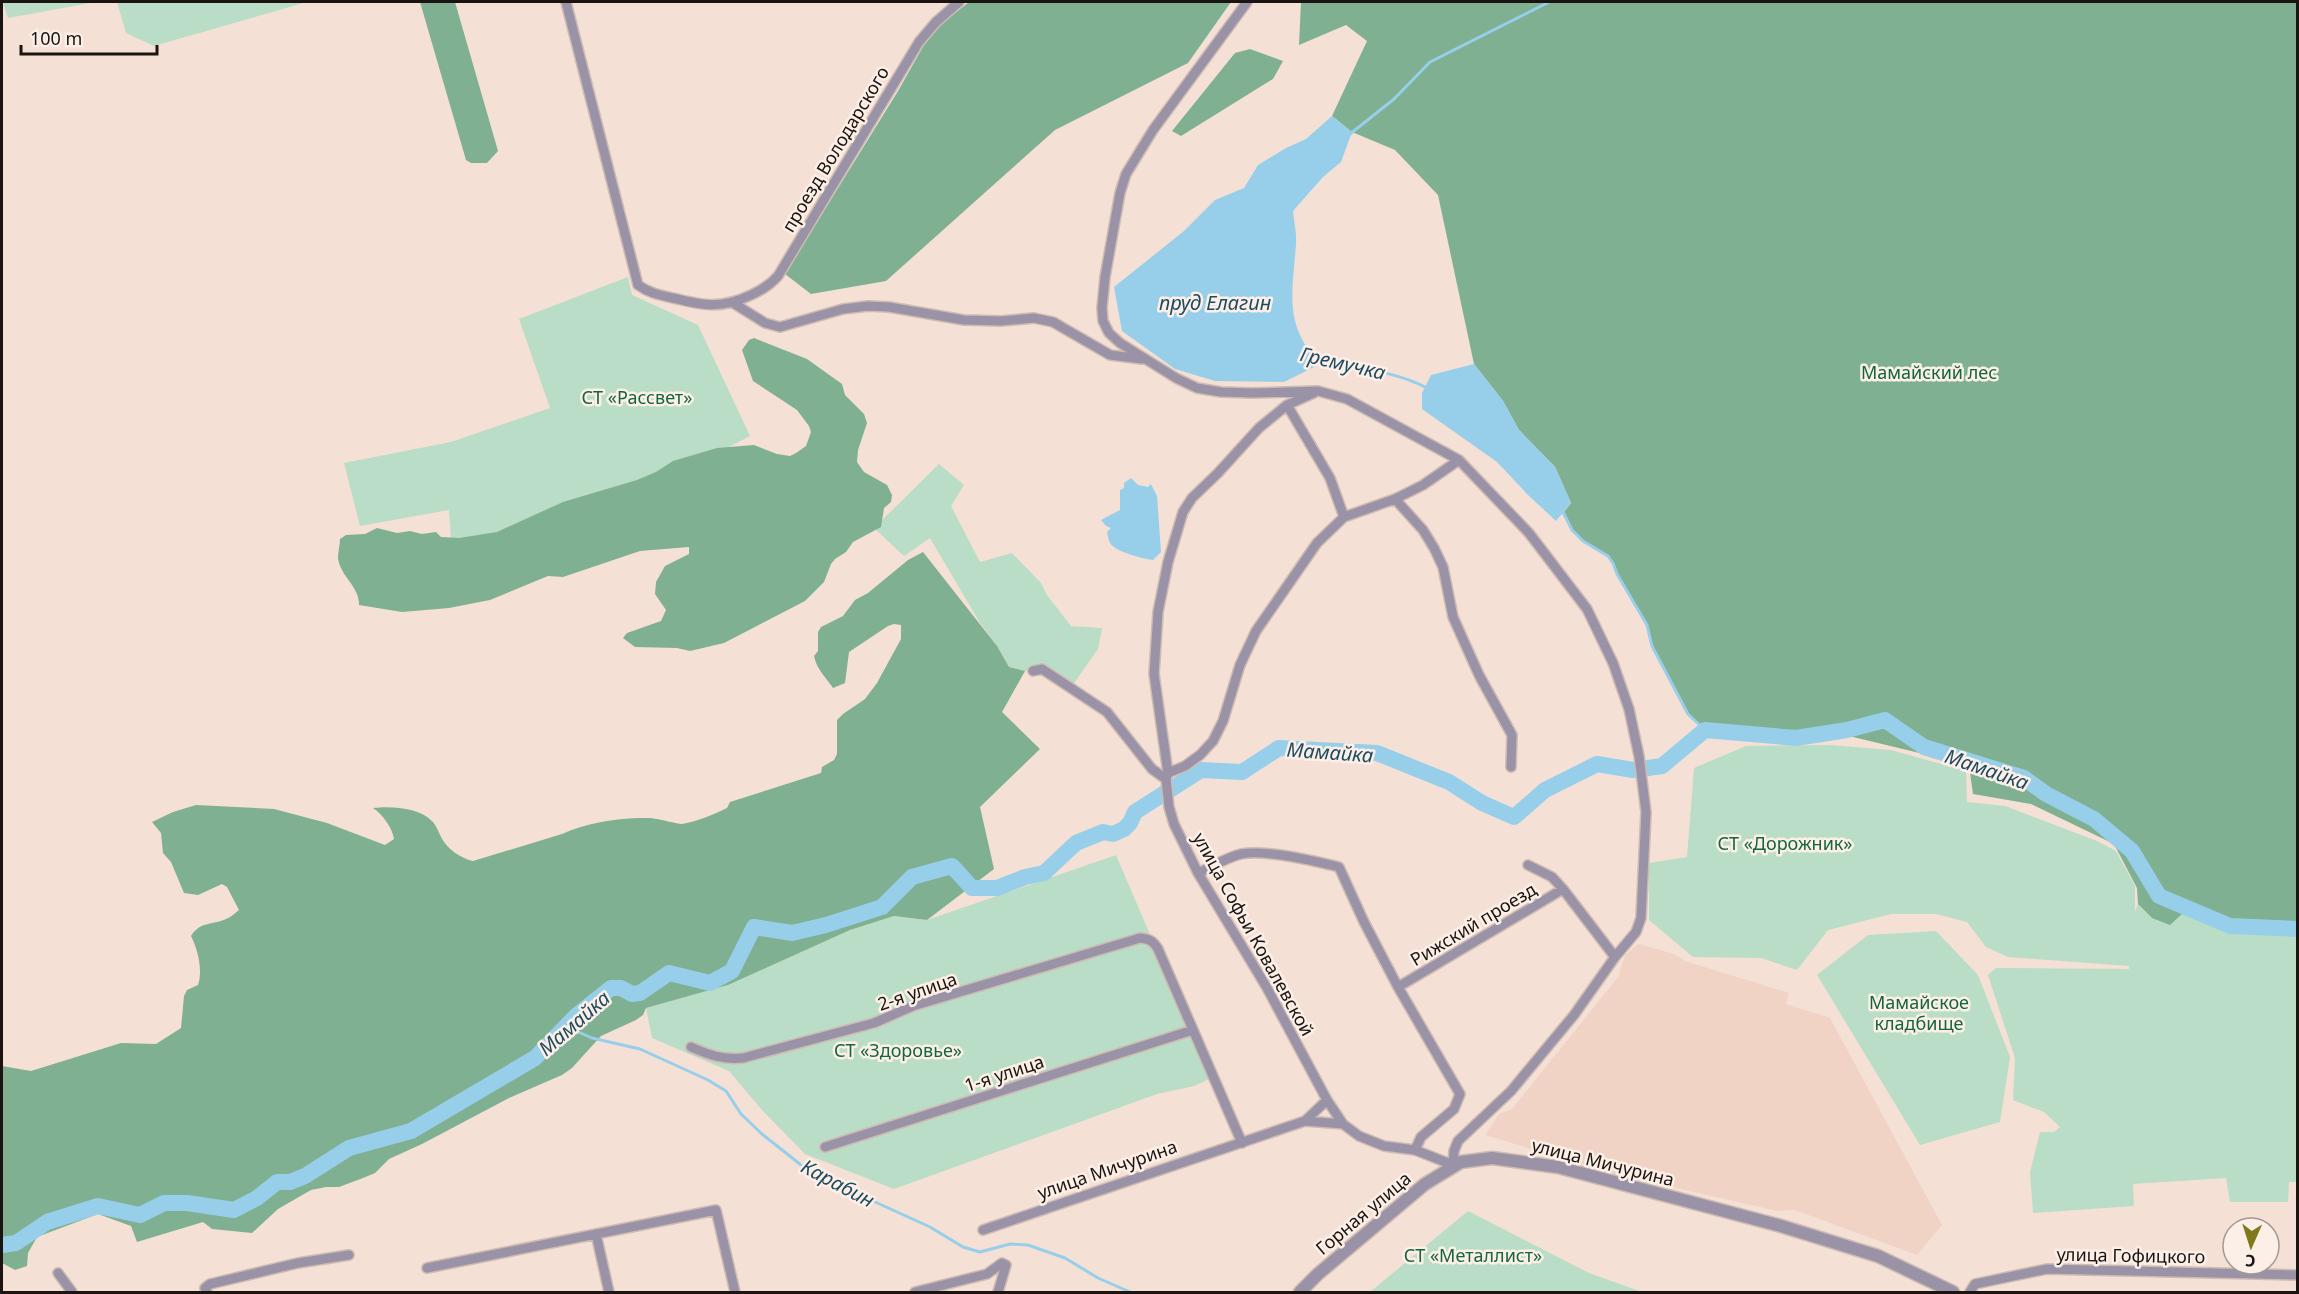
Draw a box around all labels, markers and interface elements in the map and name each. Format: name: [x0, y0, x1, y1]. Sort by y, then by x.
scale bar: [21, 18, 158, 56]
text: 100 m: [30, 26, 82, 50]
street label: проезд Володарского: [776, 62, 894, 236]
water label: пруд Елагин: [1159, 289, 1271, 316]
water label: Гремучка: [1298, 340, 1388, 386]
park label: Мамайский лес: [1861, 360, 1997, 384]
park label: СТ «Рассвет»: [582, 385, 692, 409]
water label: Мамайка: [1286, 736, 1374, 768]
water label: Мамайка: [1942, 742, 2032, 796]
street label: улица Софьи Ковалевской: [1188, 828, 1320, 1040]
park label: СТ «Дорожник»: [1717, 831, 1853, 855]
street label: Рижский проезд: [1406, 877, 1541, 971]
street label: 2-я улица: [874, 966, 960, 1016]
water label: Мамайка: [532, 984, 616, 1062]
park label: Мамайское кладбище: [1869, 990, 1969, 1035]
park label: СТ «Здоровье»: [834, 1038, 962, 1062]
street label: 1-я улица: [961, 1049, 1047, 1097]
street label: улица Мичурина: [1529, 1133, 1677, 1191]
street label: улица Мичурина: [1034, 1134, 1180, 1204]
water label: Карабин: [797, 1153, 879, 1213]
street label: Горная улица: [1310, 1166, 1416, 1260]
north arrow: [2221, 1216, 2281, 1276]
street label: улица Гофицкого: [2057, 1242, 2205, 1268]
park label: СТ «Металлист»: [1404, 1243, 1542, 1267]
text: С: [2244, 1250, 2256, 1272]

